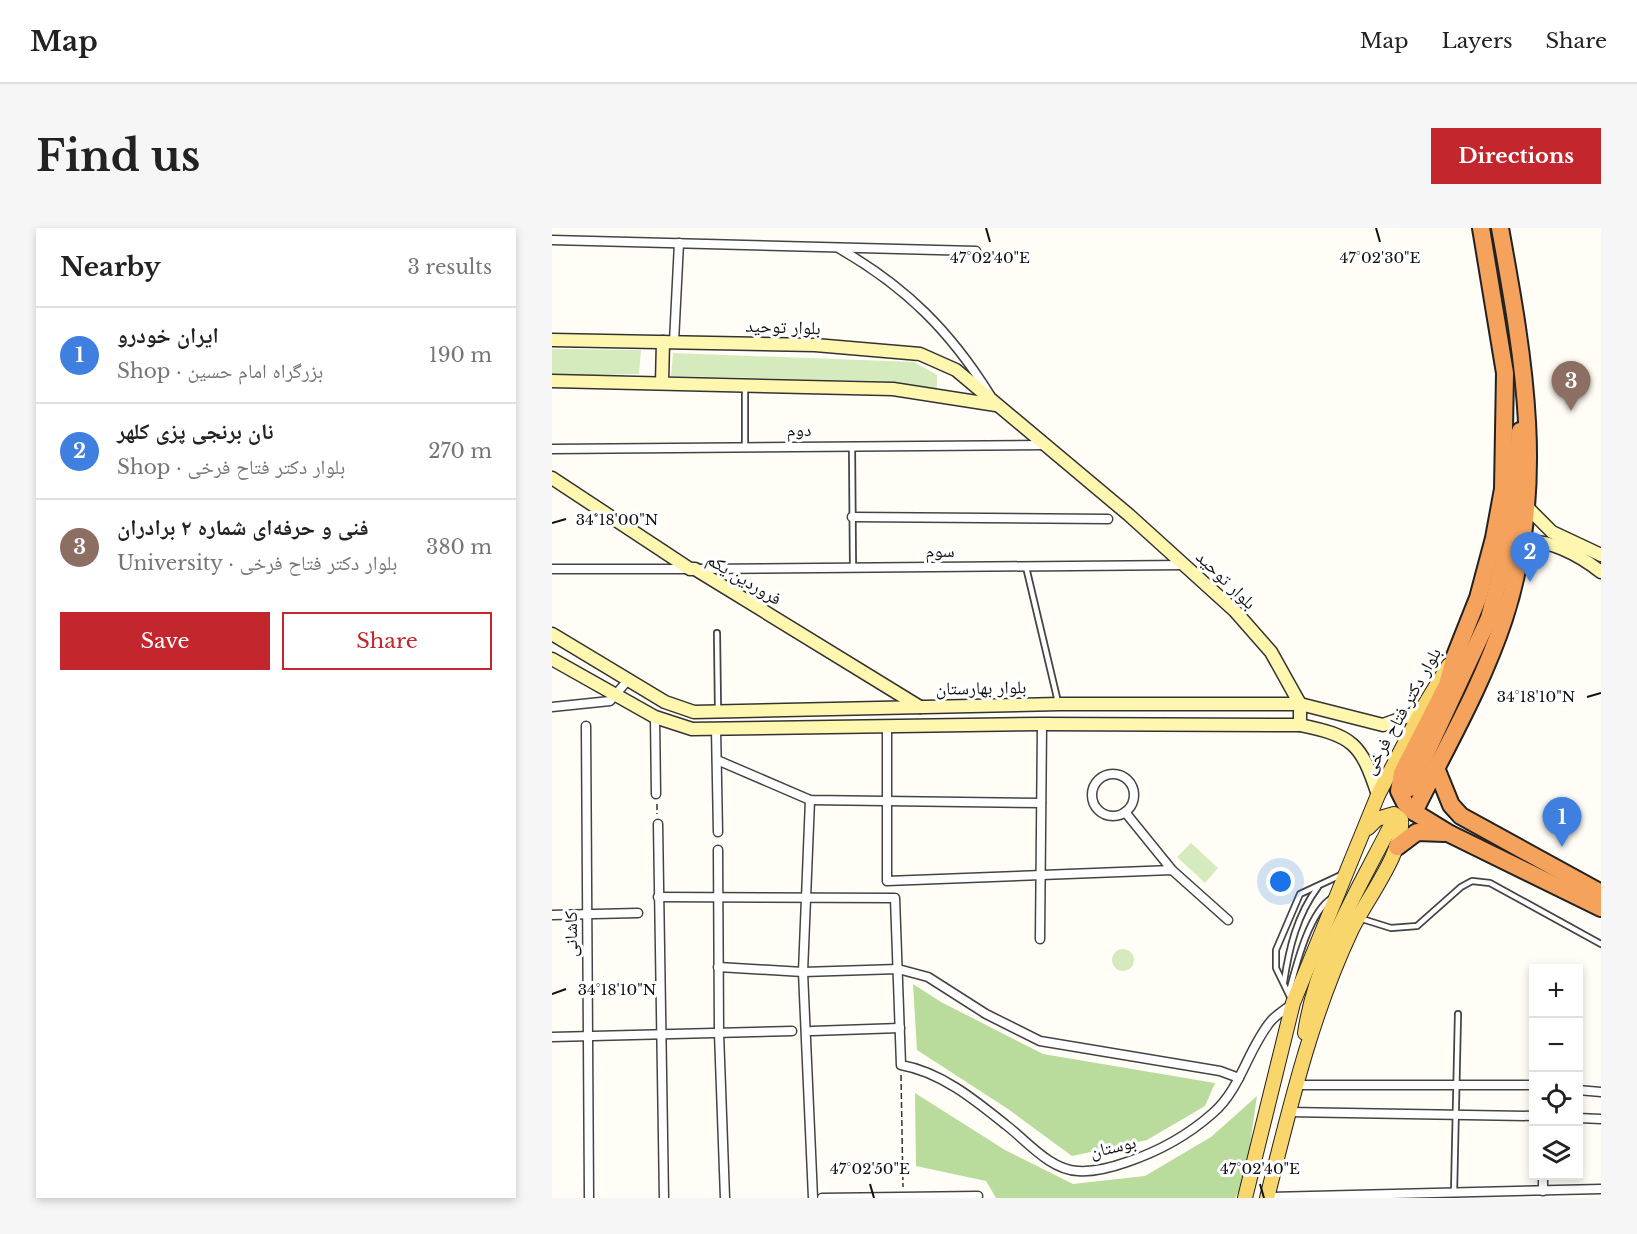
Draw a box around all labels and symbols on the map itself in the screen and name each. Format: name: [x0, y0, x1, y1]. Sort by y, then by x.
text: 47°02'40"E: [950, 248, 1030, 267]
text: 47°02'30"E: [1339, 248, 1421, 267]
street label: بلوار توحید: [745, 315, 821, 339]
pin: 3: [1552, 362, 1590, 411]
street label: دوم: [787, 419, 811, 442]
text: 34°18'00"N: [576, 510, 658, 529]
pin: 2: [1510, 532, 1550, 582]
street label: سوم: [925, 540, 955, 563]
street label: بلوار توحید: [1191, 546, 1261, 614]
street label: فروردین یکم: [702, 548, 785, 611]
street label: بلوار دکتر فتاح فرخی: [1358, 644, 1447, 779]
street label: بلوار بهارستان: [935, 676, 1027, 700]
text: 34°18'10"N: [1497, 687, 1575, 706]
pin: 1: [1542, 798, 1582, 847]
your location: [1266, 867, 1295, 896]
street label: کاشانی: [560, 911, 582, 957]
text: 34°18'10"N: [578, 980, 656, 999]
street label: بوستان: [1088, 1131, 1138, 1163]
text: 47°02'50"E: [830, 1159, 910, 1178]
text: 47°02'40"E: [1220, 1159, 1300, 1178]

